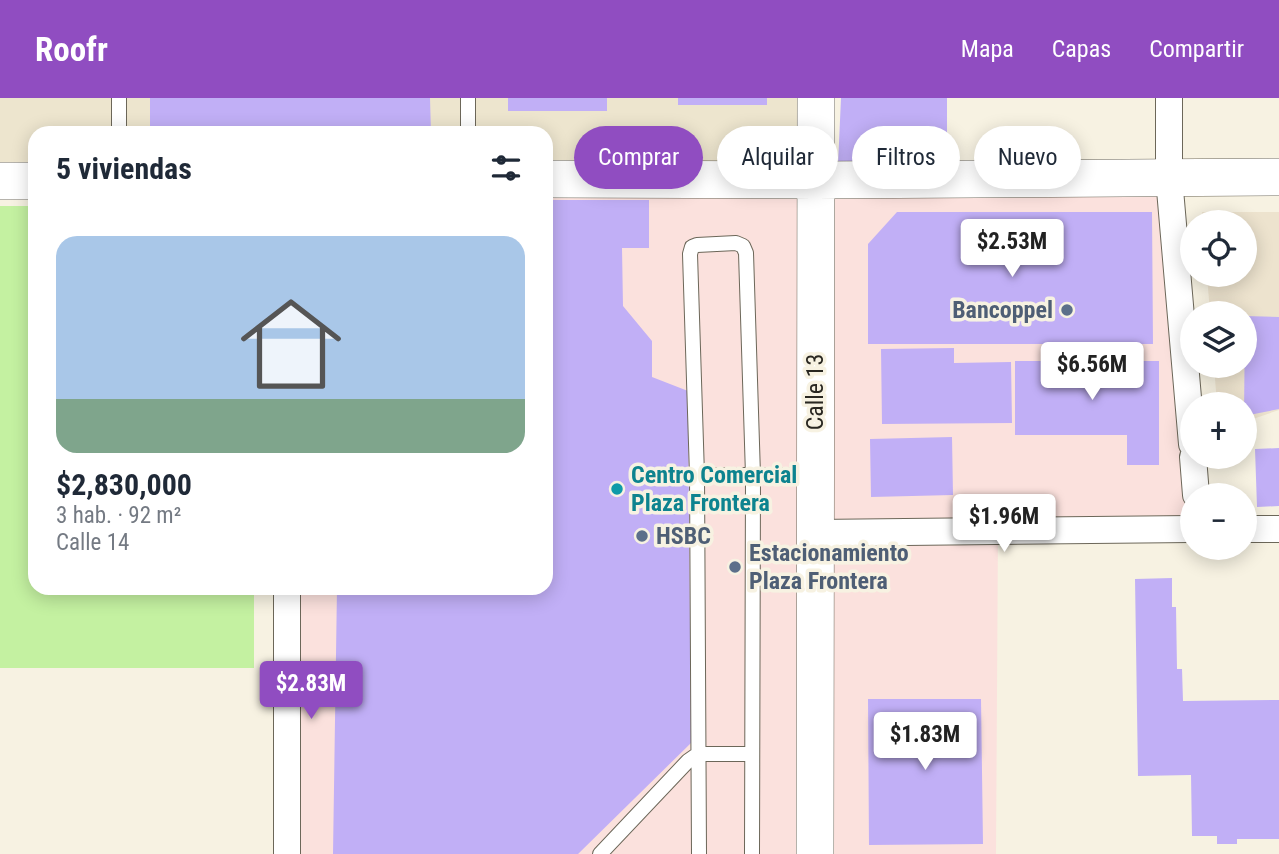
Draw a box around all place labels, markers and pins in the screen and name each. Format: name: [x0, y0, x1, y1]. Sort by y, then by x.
pin: $2.53M: [955, 220, 1069, 279]
place label: Bancoppel: [952, 296, 1053, 324]
marker: Bancoppel: [1059, 302, 1075, 318]
pin: $6.56M: [1035, 342, 1149, 402]
place label: Centro Comercial Plaza Frontera: [631, 461, 797, 517]
marker: Centro Comercial Plaza Frontera: [609, 481, 625, 497]
pin: $1.96M: [947, 494, 1061, 554]
place label: HSBC: [656, 522, 711, 550]
marker: HSBC: [634, 528, 650, 544]
place label: Estacionamiento Plaza Frontera: [749, 539, 909, 595]
marker: Estacionamiento Plaza Frontera: [727, 559, 743, 575]
pin: $2.83M: [254, 662, 368, 721]
pin: $1.83M: [868, 712, 982, 772]

